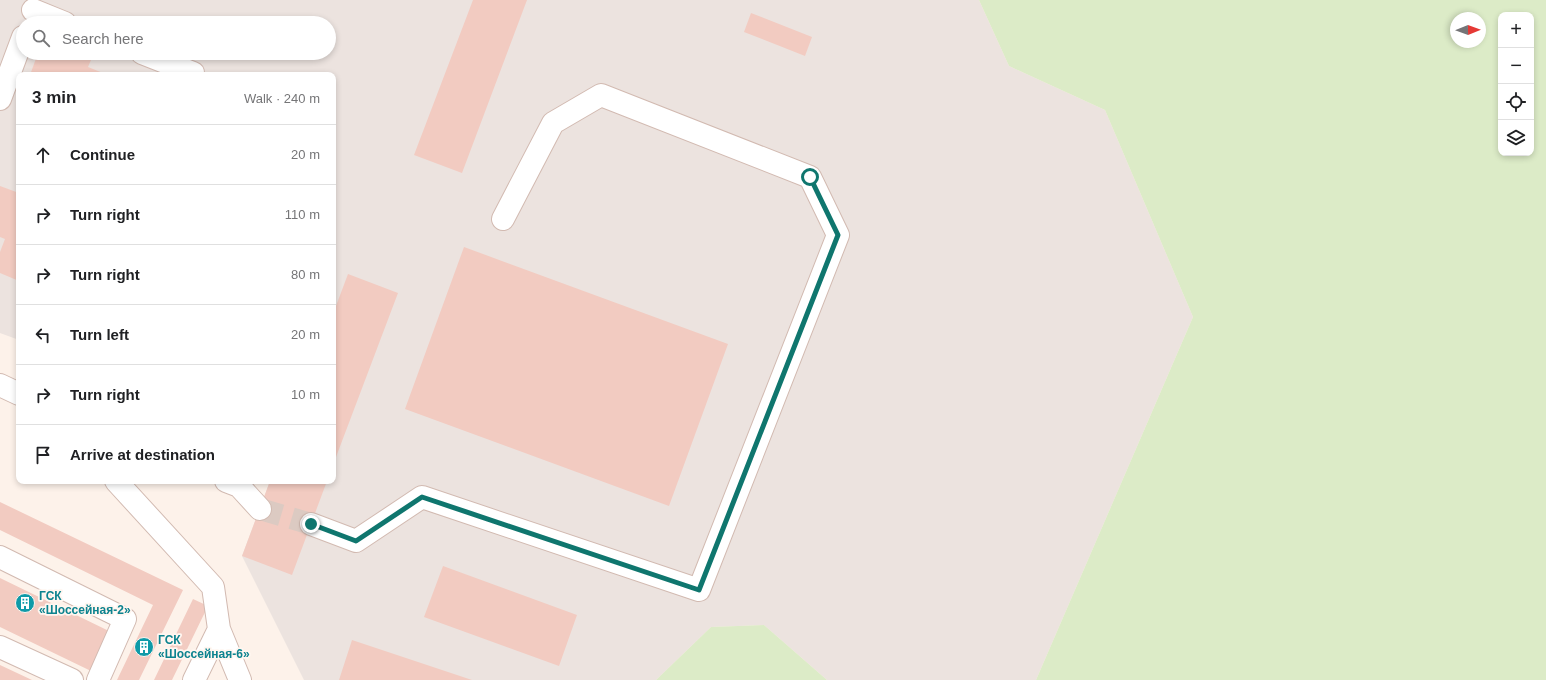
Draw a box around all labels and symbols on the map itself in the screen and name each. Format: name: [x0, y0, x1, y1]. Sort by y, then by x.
north arrow: [1450, 12, 1486, 48]
route start: [801, 168, 819, 186]
route end: [302, 515, 320, 533]
place label: ГСК «Шоссейная-2»: [39, 589, 131, 617]
building icon: ГСК «Шоссейная-2»: [14, 592, 36, 614]
place label: ГСК «Шоссейная-6»: [158, 633, 250, 661]
building icon: ГСК «Шоссейная-6»: [133, 636, 155, 658]

